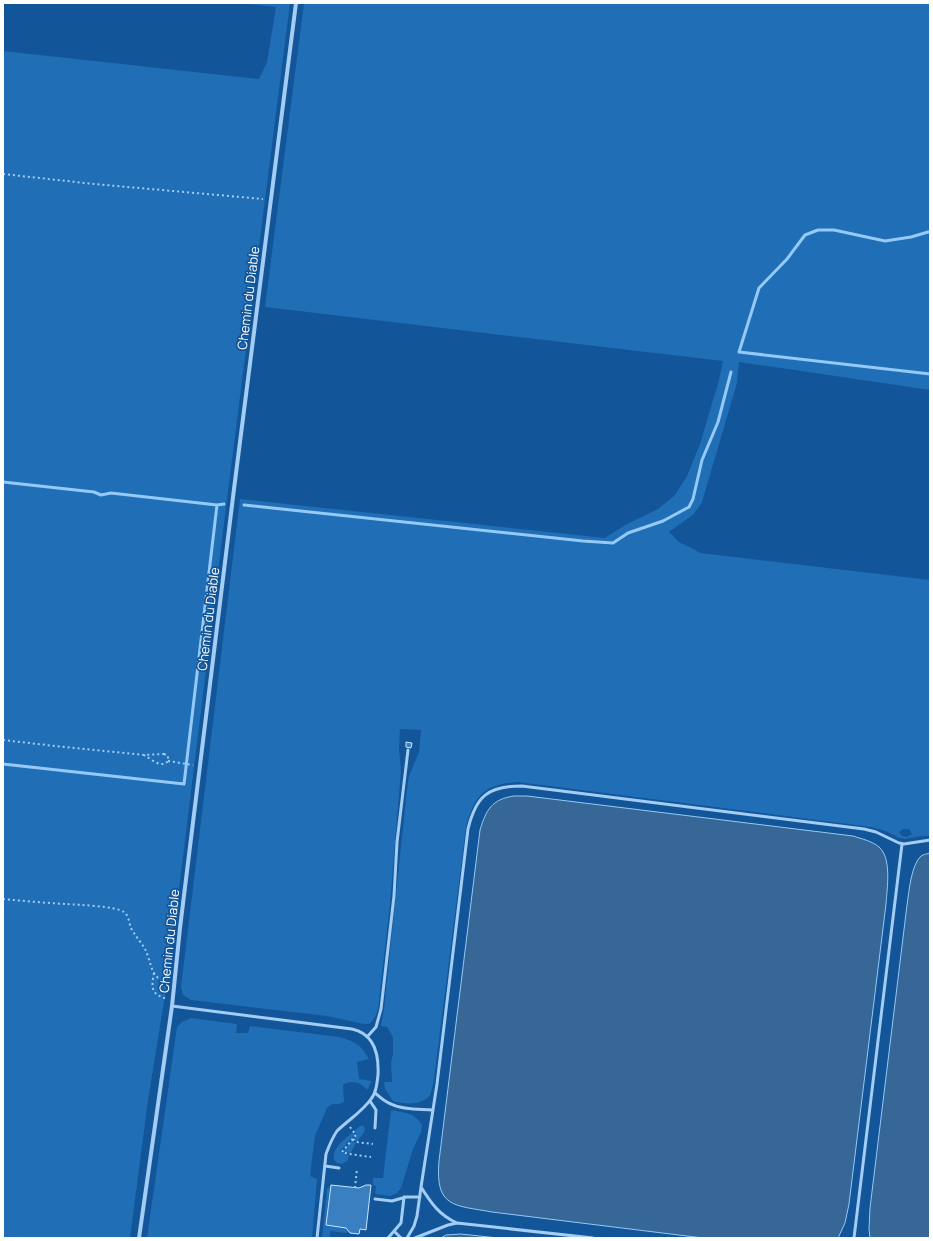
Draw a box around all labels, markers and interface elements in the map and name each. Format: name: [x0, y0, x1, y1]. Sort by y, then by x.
street label: Chemin du Diable: [233, 245, 263, 351]
street label: Chemin du Diable: [193, 566, 223, 672]
street label: Chemin du Diable: [155, 888, 183, 994]

